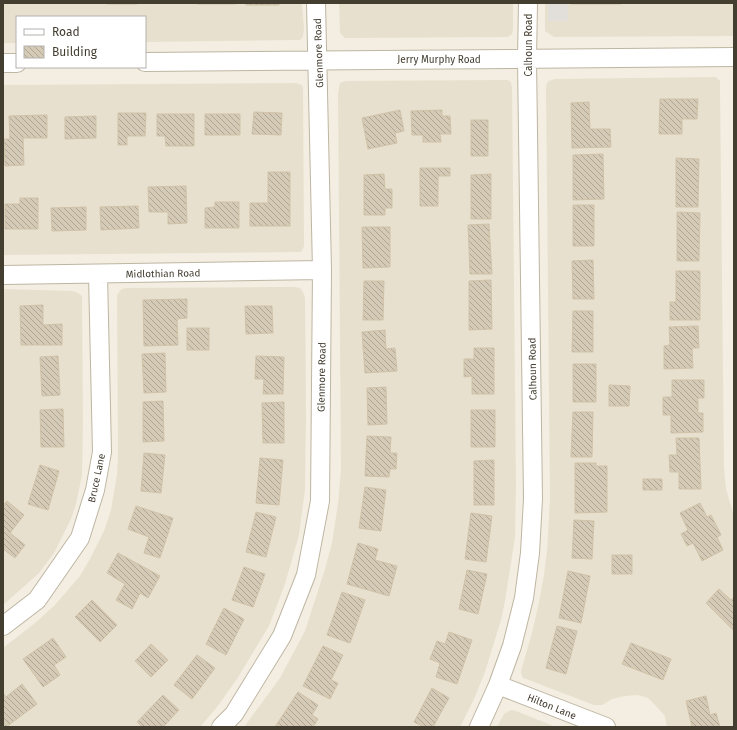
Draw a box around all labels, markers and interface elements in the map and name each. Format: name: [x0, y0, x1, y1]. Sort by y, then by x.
street label: Calhoun Road: [523, 14, 535, 76]
legend: [16, 16, 146, 68]
street label: Glenmore Road: [312, 18, 326, 88]
text: Road: [52, 25, 80, 39]
text: Building: [52, 45, 98, 59]
street label: Jerry Murphy Road: [397, 54, 481, 66]
street label: Midlothian Road: [126, 267, 200, 281]
street label: Calhoun Road: [526, 337, 540, 401]
street label: Glenmore Road: [315, 342, 329, 412]
street label: Bruce Lane: [86, 452, 108, 504]
street label: Hilton Lane: [525, 692, 578, 722]

